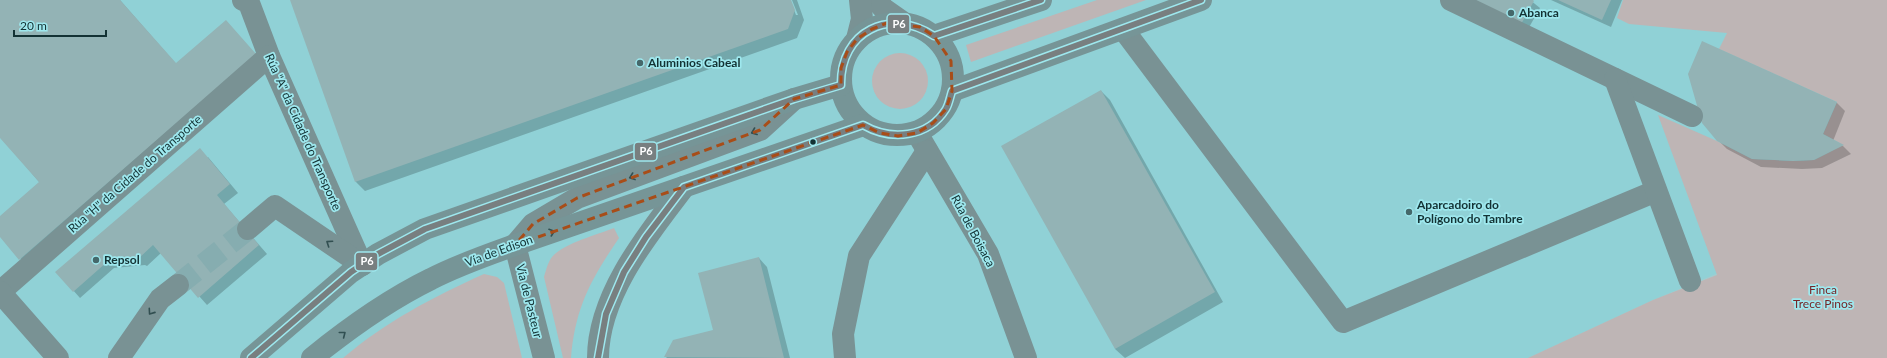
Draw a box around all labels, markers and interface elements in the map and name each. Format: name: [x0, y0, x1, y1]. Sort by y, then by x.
place label: Abanca: [1518, 5, 1559, 20]
marker: Abanca: [1506, 8, 1516, 18]
scale bar: [14, 12, 106, 38]
line badge: P6: [887, 14, 910, 34]
text: P6: [892, 17, 906, 30]
text: 20 m: [20, 18, 47, 33]
street label: Rúa "A" da Cidade do Transporte: [262, 51, 345, 212]
place label: Aluminios Cabeal: [647, 55, 740, 70]
marker: Aluminios Cabeal: [635, 58, 645, 68]
street label: Rúa "H" da Cidade do Transporte: [65, 111, 205, 236]
one-way arrow: [750, 128, 757, 136]
unlabelled marker: [808, 137, 818, 147]
line badge: P6: [634, 142, 657, 161]
text: P6: [639, 144, 653, 157]
one-way arrow: [629, 173, 636, 181]
street label: Rúa de Boisaca: [948, 192, 999, 269]
place label: Aparcadoiro do Polígono do Tambre: [1416, 197, 1523, 226]
marker: Aparcadoiro do Polígono do Tambre: [1404, 207, 1414, 217]
one-way arrow: [549, 228, 556, 237]
street label: Vía de Edison: [463, 231, 535, 270]
one-way arrow: [326, 240, 333, 248]
place label: Repsol: [104, 252, 140, 267]
line badge: P6: [355, 252, 378, 271]
text: P6: [360, 254, 374, 267]
marker: Repsol: [91, 255, 101, 265]
street label: Vía de Pasteur: [513, 262, 546, 340]
park label: Finca Trece Pinos: [1793, 282, 1853, 311]
one-way arrow: [149, 308, 156, 315]
one-way arrow: [338, 332, 345, 339]

